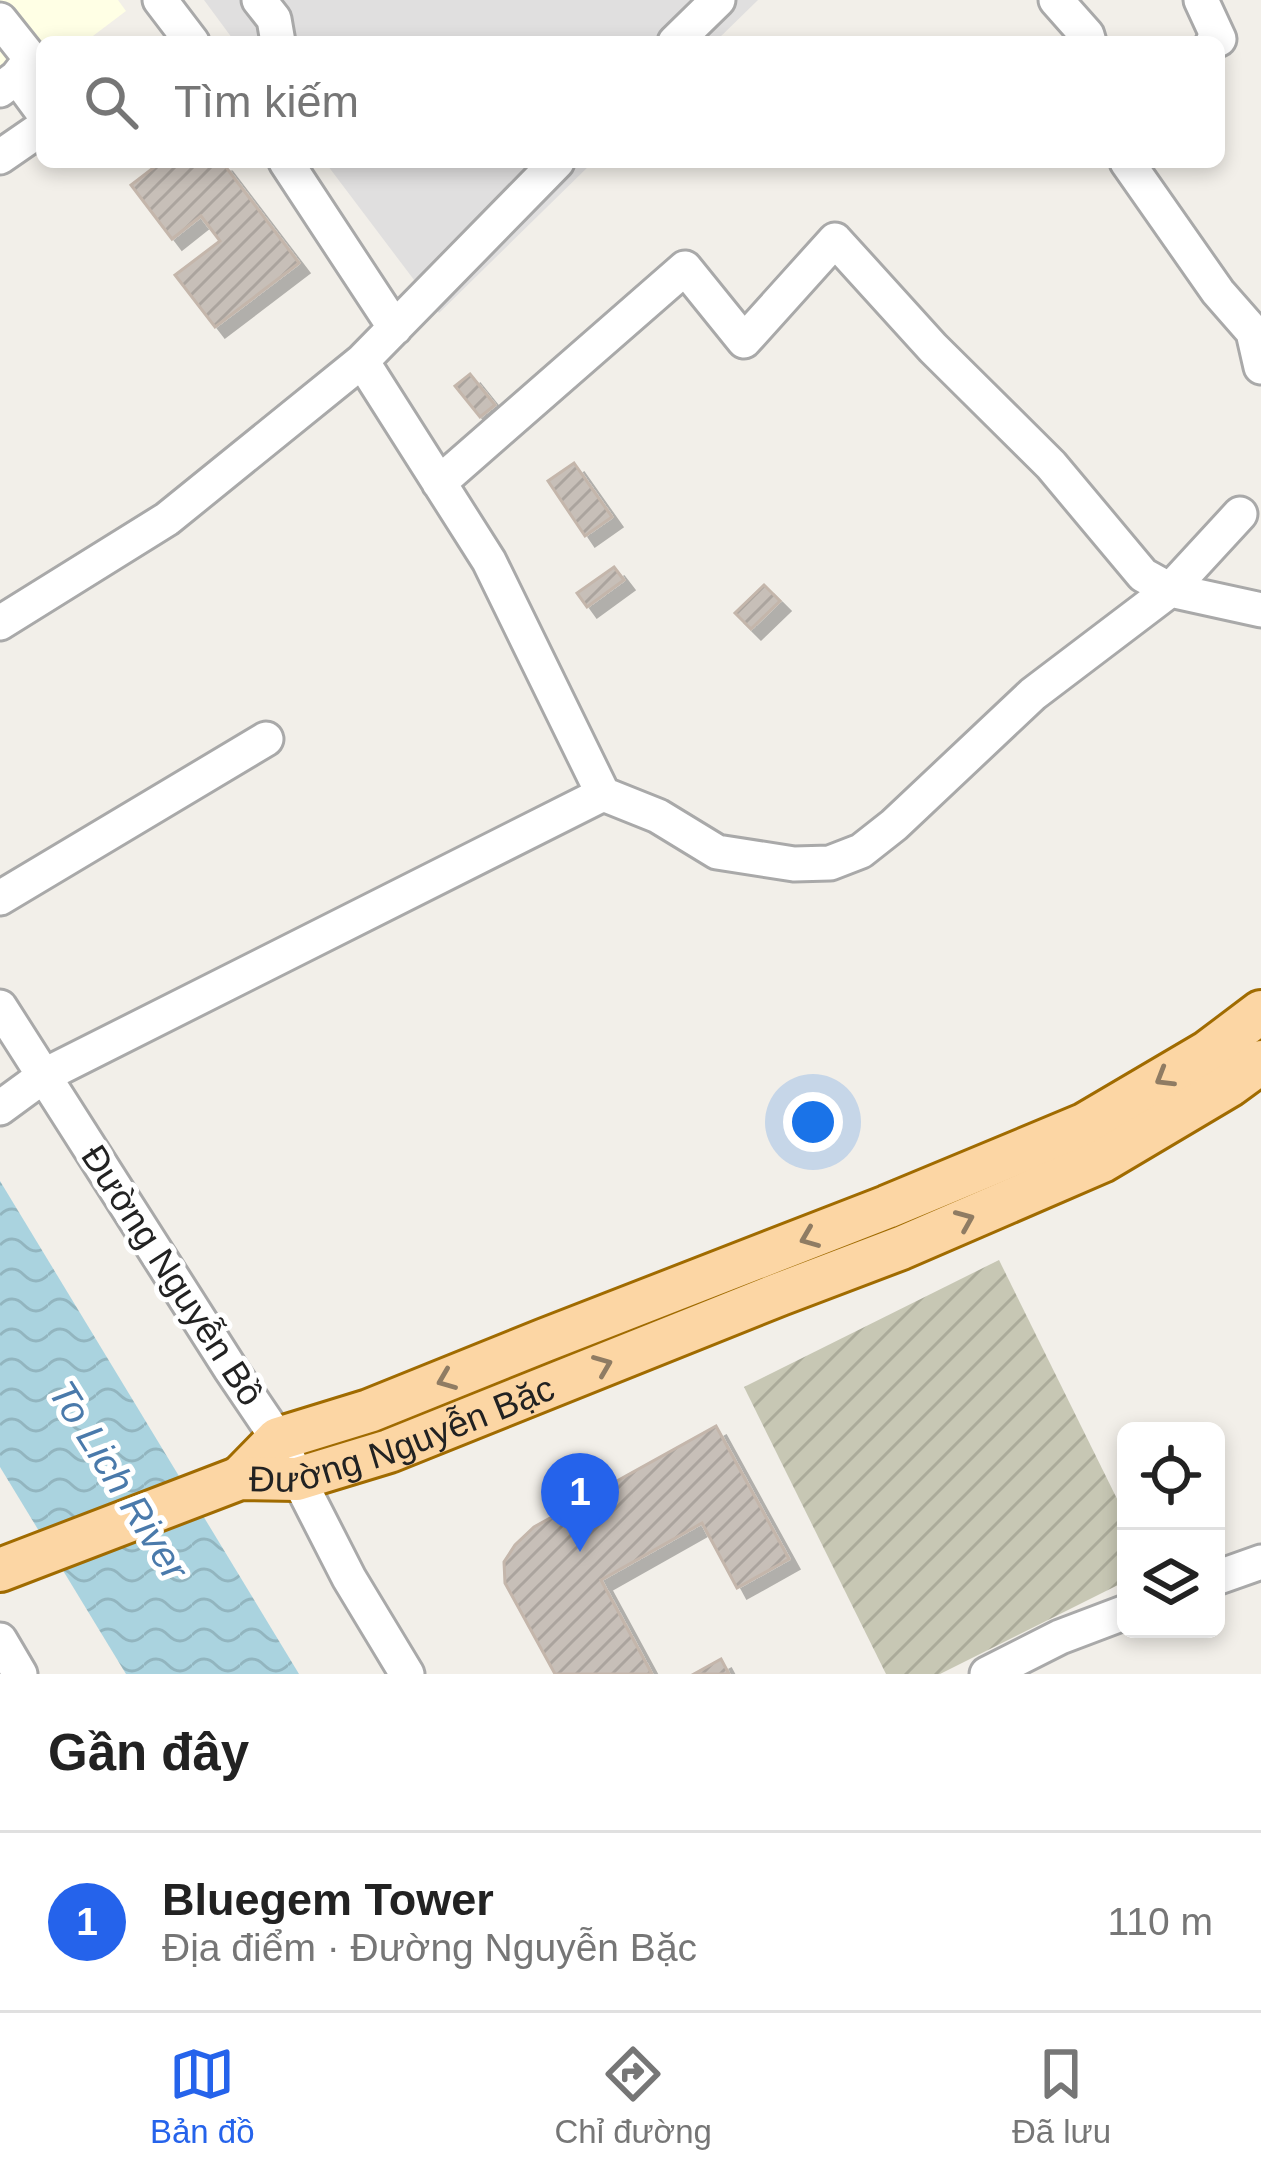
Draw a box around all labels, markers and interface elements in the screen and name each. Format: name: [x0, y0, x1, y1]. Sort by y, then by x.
search box: [36, 36, 1225, 168]
icon: search: [78, 69, 144, 135]
text: Tìm kiếm: [174, 76, 359, 127]
one-way arrow: [1155, 1063, 1177, 1086]
your location: [783, 1092, 843, 1152]
street label: Đường Nguyễn Bồ: [73, 1138, 272, 1413]
one-way arrow: [952, 1211, 974, 1235]
one-way arrow: [800, 1223, 821, 1248]
one-way arrow: [591, 1355, 612, 1379]
one-way arrow: [437, 1366, 458, 1390]
street label: Đường Nguyễn Bặc: [249, 1367, 560, 1500]
water label: To Lich River: [40, 1373, 198, 1589]
map controls: [1117, 1422, 1225, 1638]
button: locate: [1117, 1422, 1225, 1530]
pin: 1: [541, 1453, 619, 1552]
button: layers: [1117, 1530, 1225, 1638]
text: Gần đây: [48, 1724, 249, 1781]
text: Bluegem Tower: [162, 1874, 494, 1925]
text: 1: [76, 1900, 98, 1943]
text: 110 m: [1108, 1900, 1213, 1943]
text: Địa điểm · Đường Nguyễn Bặc: [162, 1926, 697, 1969]
tab: Bản đồ: [150, 2041, 255, 2151]
tab: Chỉ đường: [554, 2041, 712, 2151]
tab: Đã lưu: [1012, 2041, 1111, 2151]

